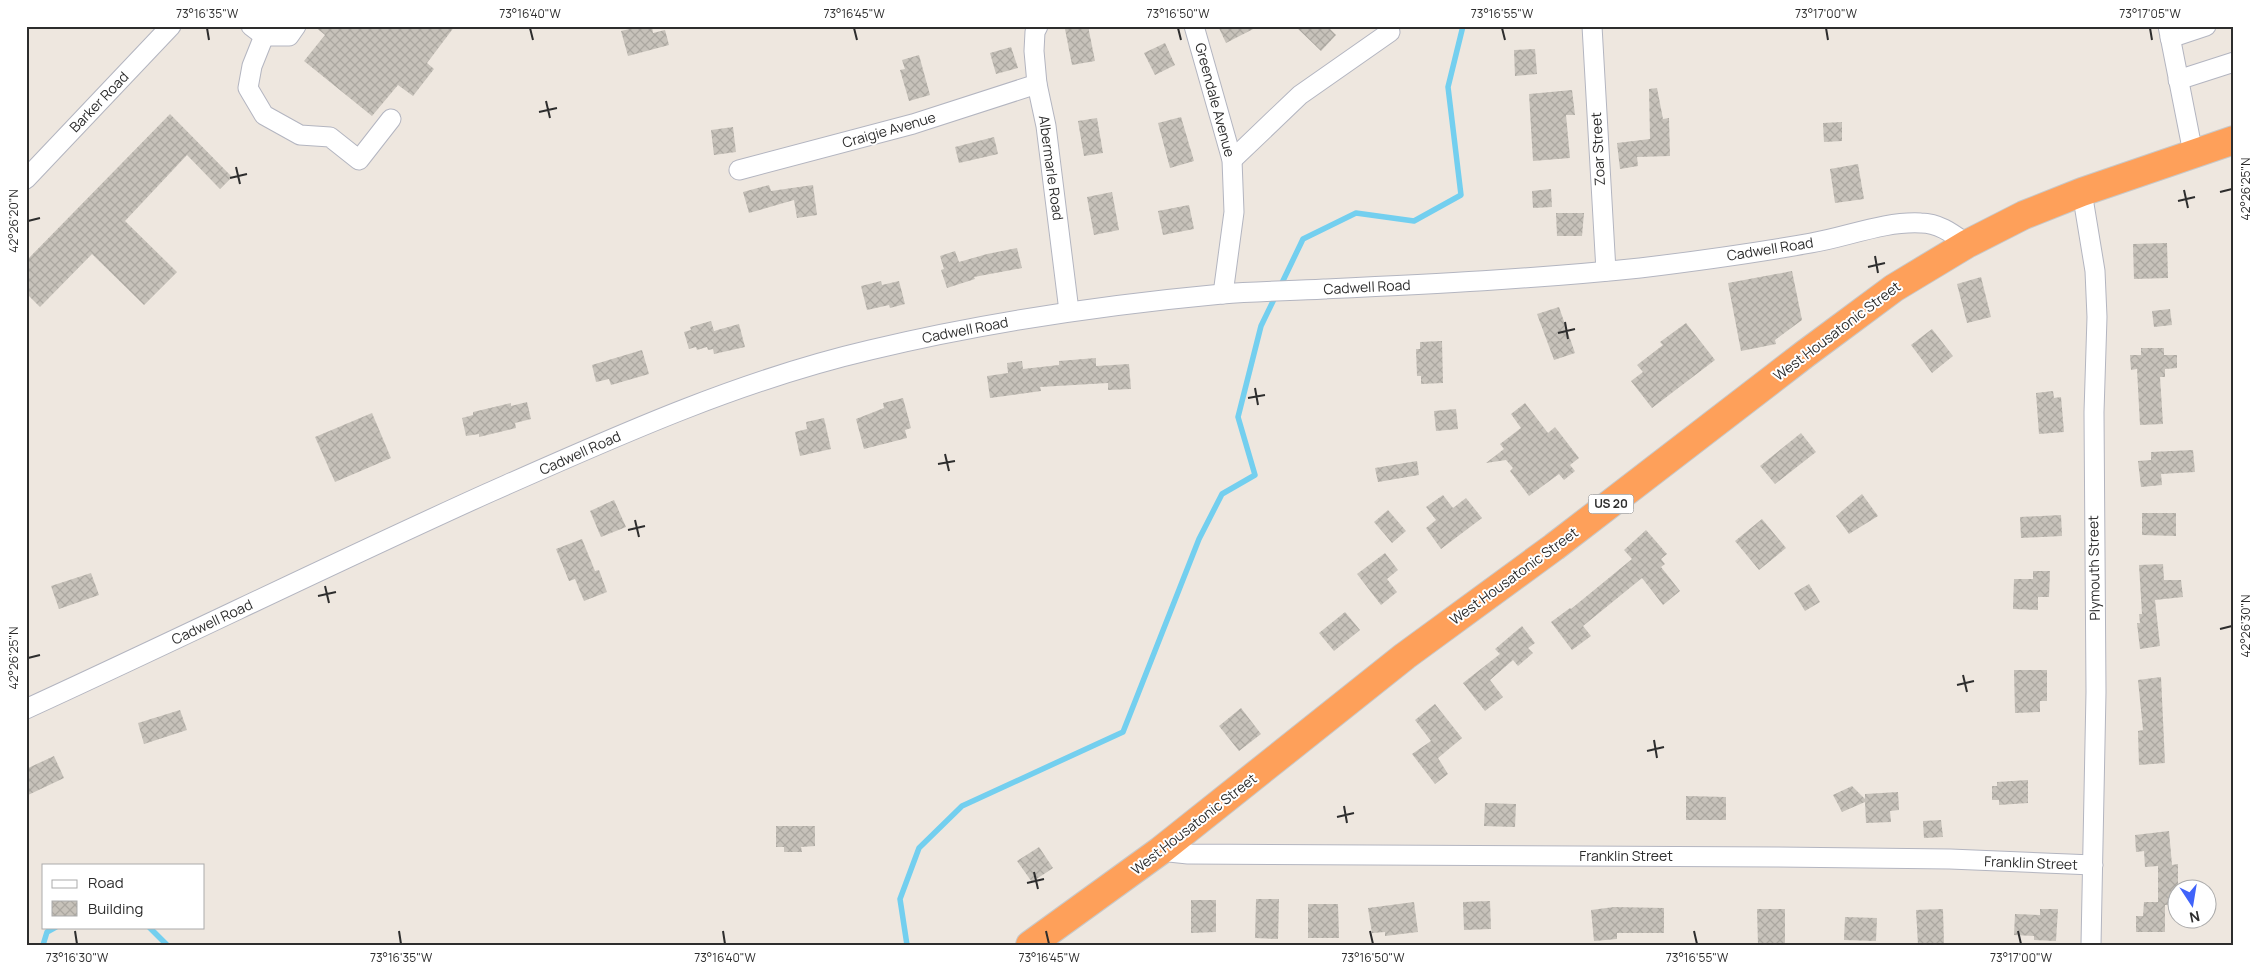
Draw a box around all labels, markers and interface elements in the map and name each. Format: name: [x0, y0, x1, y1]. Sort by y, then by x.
text: 73°16'35"W: [176, 5, 239, 22]
text: 73°16'40"W: [499, 5, 562, 22]
text: 73°16'45"W: [823, 5, 885, 22]
text: 73°16'50"W: [1147, 5, 1210, 22]
text: 73°16'55"W: [1471, 5, 1534, 22]
text: 73°17'00"W: [1795, 5, 1858, 22]
text: 73°17'05"W: [2119, 5, 2182, 22]
street label: Greendale Avenue: [1191, 41, 1240, 159]
street label: Barker Road: [65, 67, 132, 136]
street label: Craigie Avenue: [840, 107, 938, 152]
street label: Zoar Street: [1586, 111, 1609, 186]
street label: Albermarle Road: [1035, 114, 1068, 222]
text: 42°26'25"N: [2237, 158, 2254, 220]
text: 42°26'20"N: [5, 189, 22, 253]
street label: Cadwell Road: [1725, 232, 1815, 265]
street label: Cadwell Road: [1323, 275, 1411, 298]
street label: West Housatonic Street: [1769, 276, 1904, 385]
street label: Cadwell Road: [920, 312, 1010, 347]
street label: Cadwell Road: [536, 426, 624, 479]
road number: US 20: [1588, 494, 1634, 514]
street label: Plymouth Street: [2083, 515, 2104, 621]
street label: West Housatonic Street: [1446, 522, 1582, 629]
street label: Cadwell Road: [168, 594, 255, 649]
text: 42°26'30"N: [2237, 594, 2254, 658]
text: 42°26'25"N: [5, 627, 22, 689]
street label: West Housatonic Street: [1127, 768, 1261, 879]
street label: Franklin Street: [1579, 846, 1673, 865]
street label: Franklin Street: [1984, 851, 2079, 874]
legend: [42, 864, 205, 928]
text: Road: [88, 872, 124, 893]
north arrow: [2168, 878, 2218, 928]
text: Building: [88, 898, 143, 919]
text: N: [2188, 907, 2202, 928]
text: 73°16'30"W: [46, 949, 109, 966]
text: 73°16'35"W: [370, 949, 433, 966]
text: 73°16'40"W: [694, 949, 757, 966]
text: 73°16'45"W: [1018, 949, 1080, 966]
text: 73°16'50"W: [1342, 949, 1405, 966]
text: 73°16'55"W: [1666, 949, 1729, 966]
text: 73°17'00"W: [1990, 949, 2053, 966]

